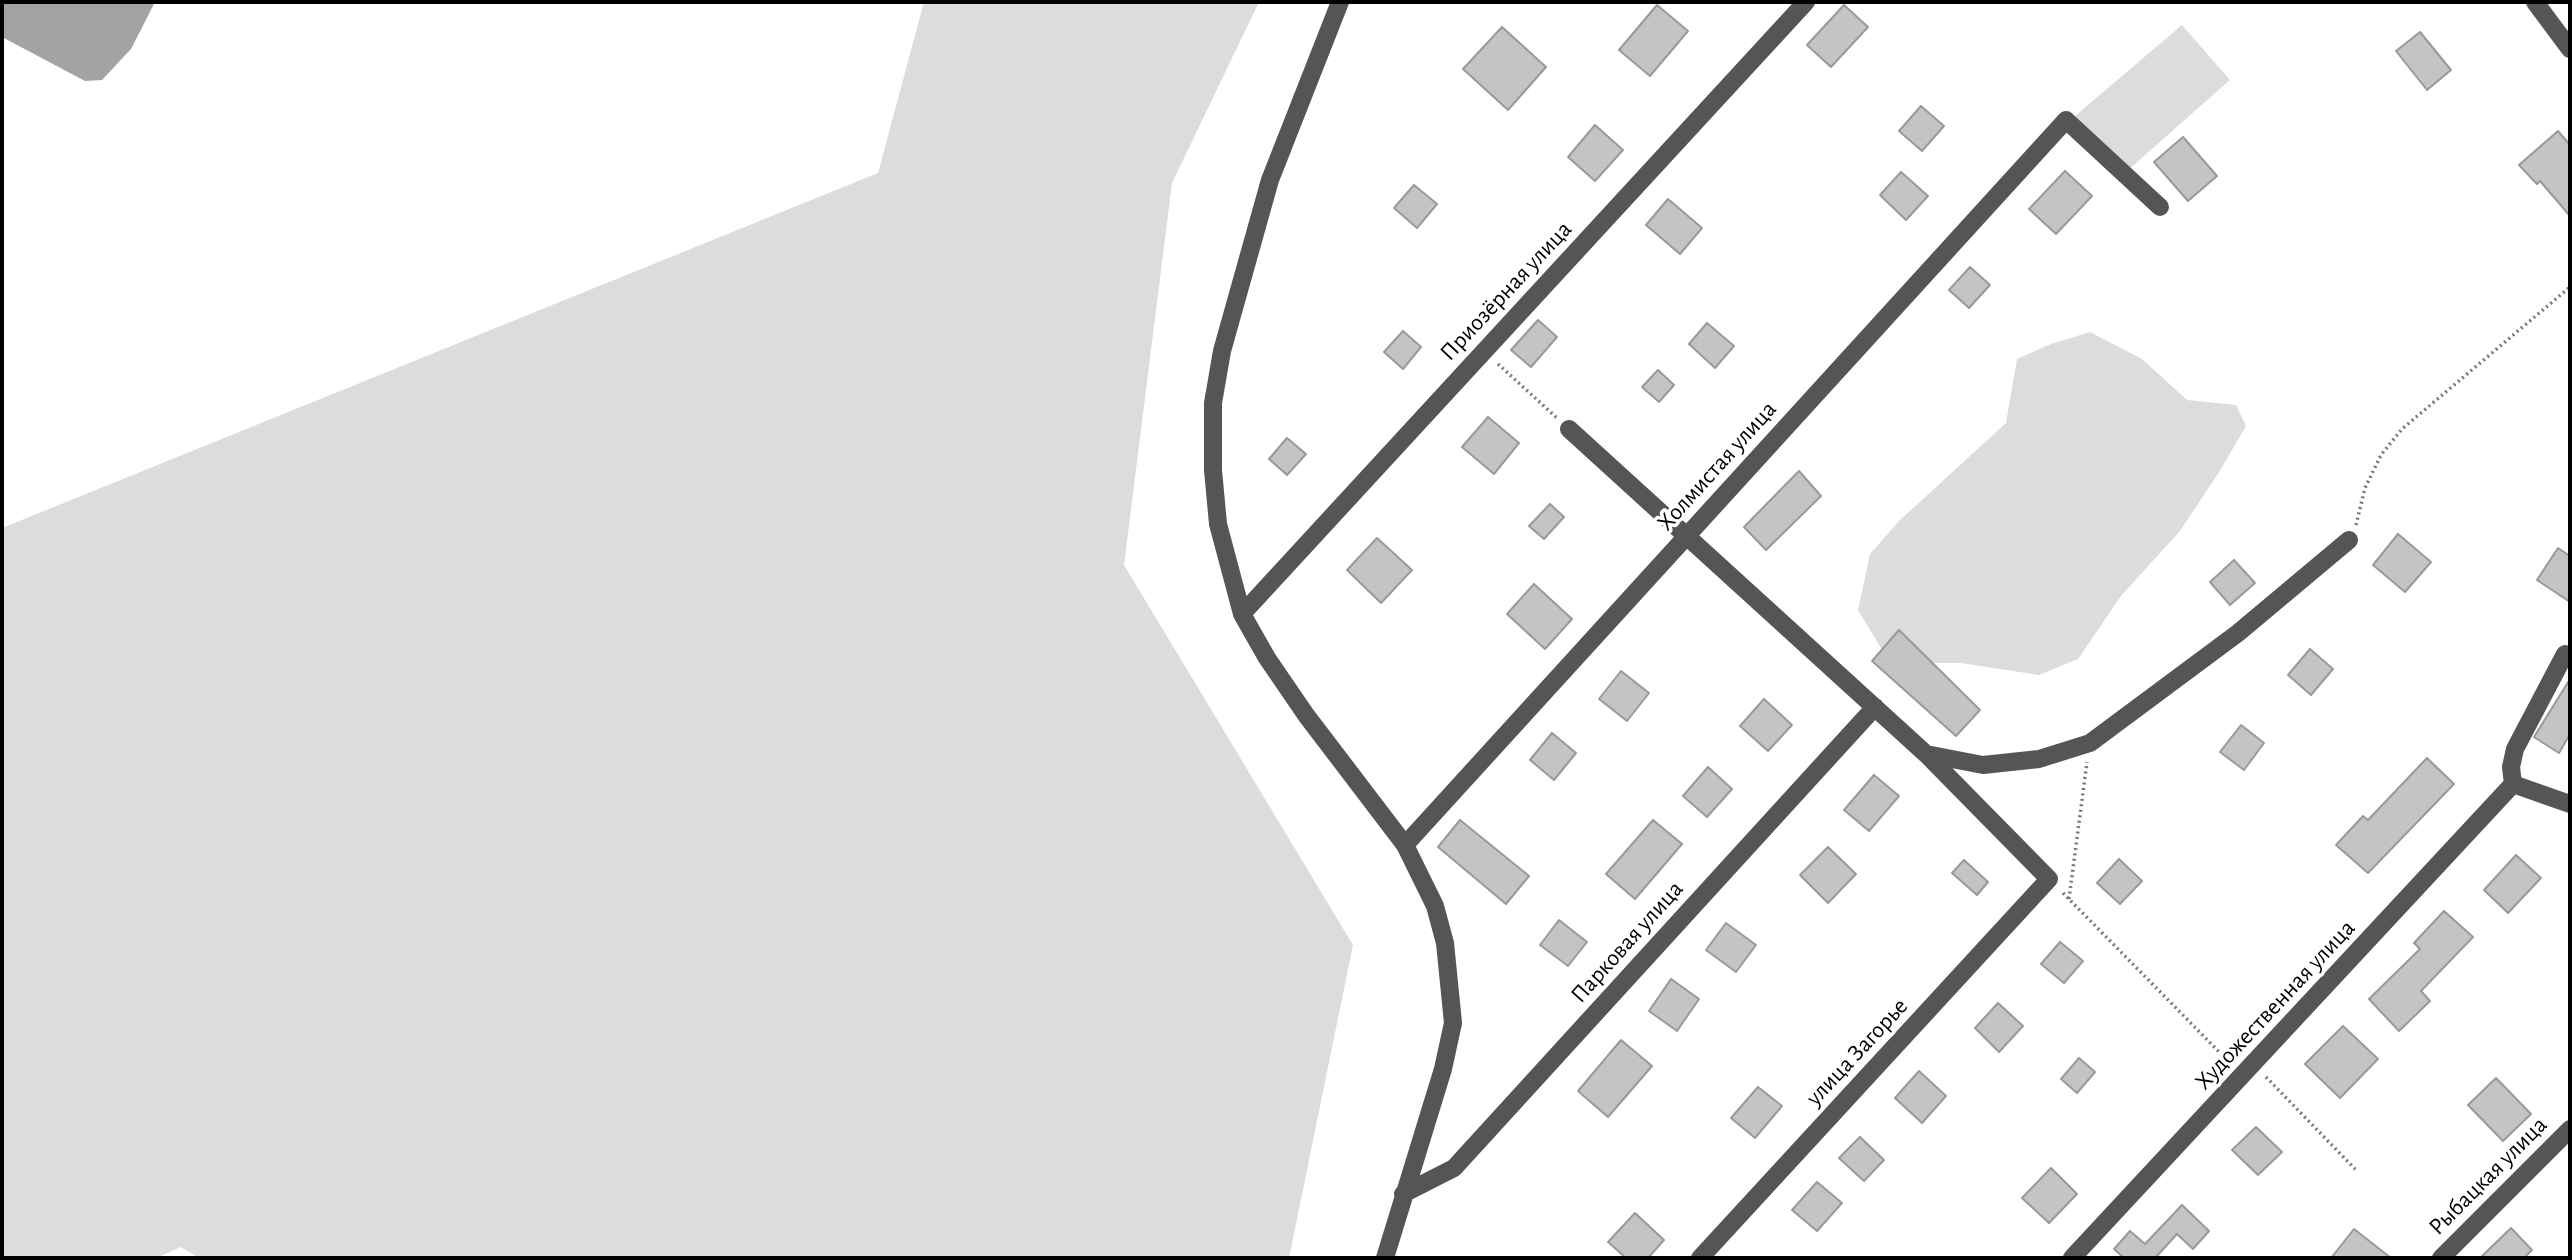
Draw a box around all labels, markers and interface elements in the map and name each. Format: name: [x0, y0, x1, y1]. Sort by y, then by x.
street label: Приозёрная улица: [1434, 215, 1578, 367]
street label: Холмистая улица: [1651, 395, 1783, 537]
street label: Парковая улица: [1565, 875, 1689, 1009]
street label: Художественная улица: [2189, 914, 2361, 1096]
street label: улица Загорье: [1800, 992, 1914, 1112]
street label: Рыбацкая улица: [2423, 1111, 2553, 1241]

